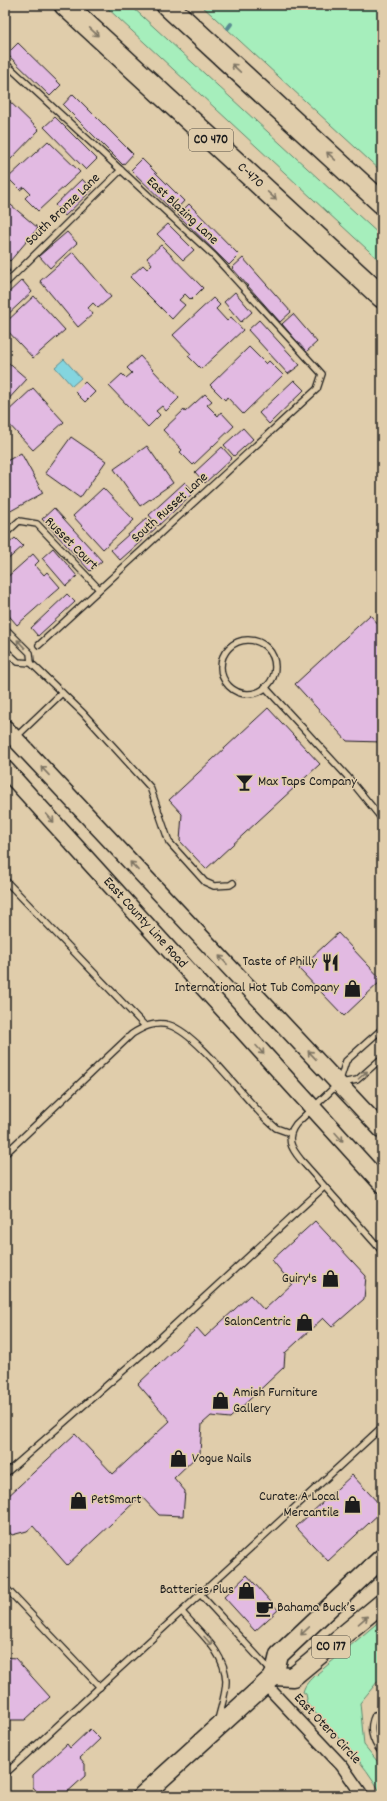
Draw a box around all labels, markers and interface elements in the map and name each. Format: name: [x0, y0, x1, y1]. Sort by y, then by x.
one-way arrow: [89, 27, 99, 36]
one-way arrow: [231, 63, 241, 73]
road number: CO 470: [189, 129, 233, 151]
one-way arrow: [326, 152, 337, 161]
street label: C-470: [232, 158, 268, 193]
street label: South Bronze Lane: [21, 169, 105, 251]
street label: East Blazing Lane: [141, 172, 223, 250]
one-way arrow: [267, 191, 277, 201]
street label: South Russet Lane: [127, 468, 213, 548]
street label: Russet Court: [40, 513, 102, 575]
one-way arrow: [16, 639, 26, 649]
one-way arrow: [40, 766, 50, 776]
bar icon: Max Taps Company: [235, 772, 255, 792]
place label: Max Taps Company: [258, 772, 357, 792]
one-way arrow: [45, 813, 55, 823]
one-way arrow: [130, 861, 139, 871]
street label: East County Line Road: [98, 873, 192, 973]
place label: Taste of Philly: [242, 952, 317, 972]
restaurant icon: Taste of Philly: [320, 952, 340, 972]
one-way arrow: [218, 955, 228, 965]
place label: International Hot Tub Company: [175, 978, 339, 998]
shop icon: International Hot Tub Company: [342, 978, 362, 998]
one-way arrow: [256, 1044, 265, 1055]
one-way arrow: [307, 1050, 317, 1060]
one-way arrow: [357, 1071, 367, 1080]
one-way arrow: [334, 1132, 344, 1142]
place label: Guiry's: [282, 1269, 317, 1289]
shop icon: Guiry's: [320, 1269, 340, 1289]
place label: SalonCentric: [224, 1312, 291, 1332]
shop icon: SalonCentric: [294, 1312, 314, 1332]
place label: Amish Furniture Gallery: [233, 1383, 317, 1419]
shop icon: Amish Furniture Gallery: [210, 1391, 230, 1411]
shop icon: Vogue Nails: [169, 1449, 189, 1469]
place label: Vogue Nails: [192, 1449, 252, 1469]
place label: Curate: A Local Mercantile: [259, 1487, 340, 1523]
shop icon: PetSmart: [68, 1490, 88, 1510]
place label: PetSmart: [91, 1490, 141, 1510]
shop icon: Curate: A Local Mercantile: [342, 1495, 362, 1515]
place label: Batteries Plus: [160, 1580, 234, 1600]
shop icon: Batteries Plus: [237, 1580, 257, 1600]
cafe icon: Bahama Buck’s: [254, 1598, 274, 1618]
place label: Bahama Buck’s: [277, 1598, 355, 1618]
one-way arrow: [358, 1615, 368, 1624]
one-way arrow: [300, 1626, 310, 1635]
one-way arrow: [203, 1636, 212, 1646]
road number: CO 177: [312, 1636, 350, 1658]
street label: East Otero Circle: [289, 1689, 365, 1769]

